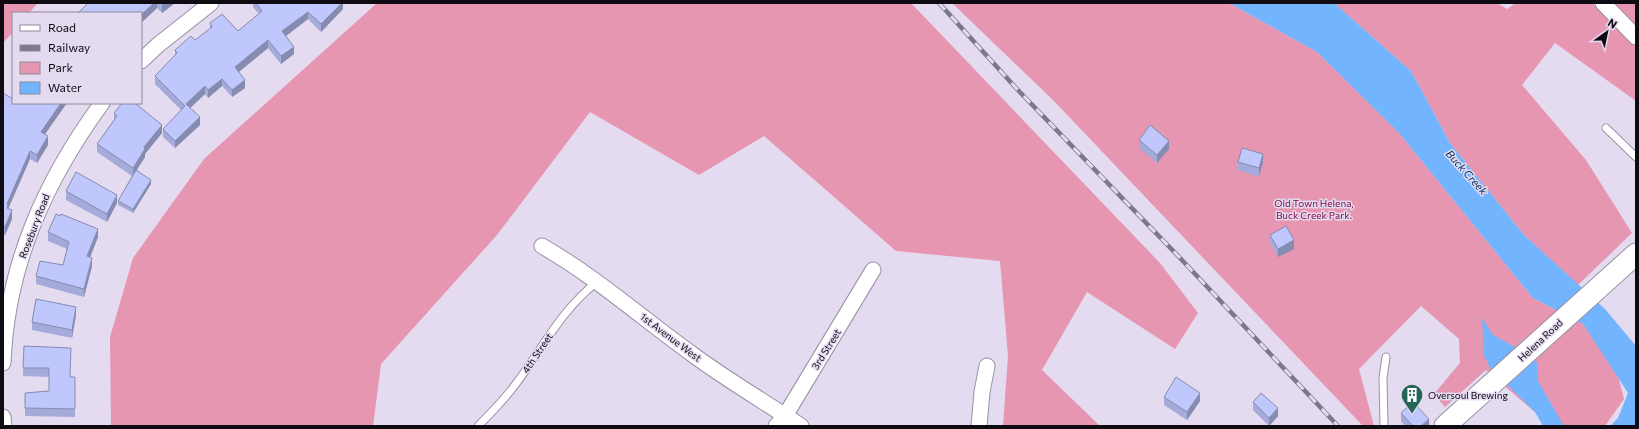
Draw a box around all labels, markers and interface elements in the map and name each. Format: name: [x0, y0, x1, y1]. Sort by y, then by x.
legend: [12, 12, 142, 104]
north arrow: [1587, 12, 1627, 52]
text: N: [1606, 15, 1620, 31]
text: Road: [48, 20, 76, 34]
text: Railway: [48, 40, 90, 54]
text: Park: [48, 60, 74, 74]
text: Water: [48, 80, 82, 94]
water label: Buck Creek: [1443, 147, 1491, 198]
street label: Rosebury Road: [16, 192, 52, 260]
park label: Old Town Helena, Buck Creek Park.: [1274, 197, 1354, 221]
street label: 1st Avenue West: [638, 310, 704, 364]
street label: Helena Road: [1515, 316, 1565, 364]
street label: 3rd Street: [809, 327, 843, 371]
street label: 4th Street: [519, 331, 555, 375]
building icon: Oversoul Brewing: [1399, 382, 1425, 415]
place label: Oversoul Brewing: [1428, 389, 1509, 401]

